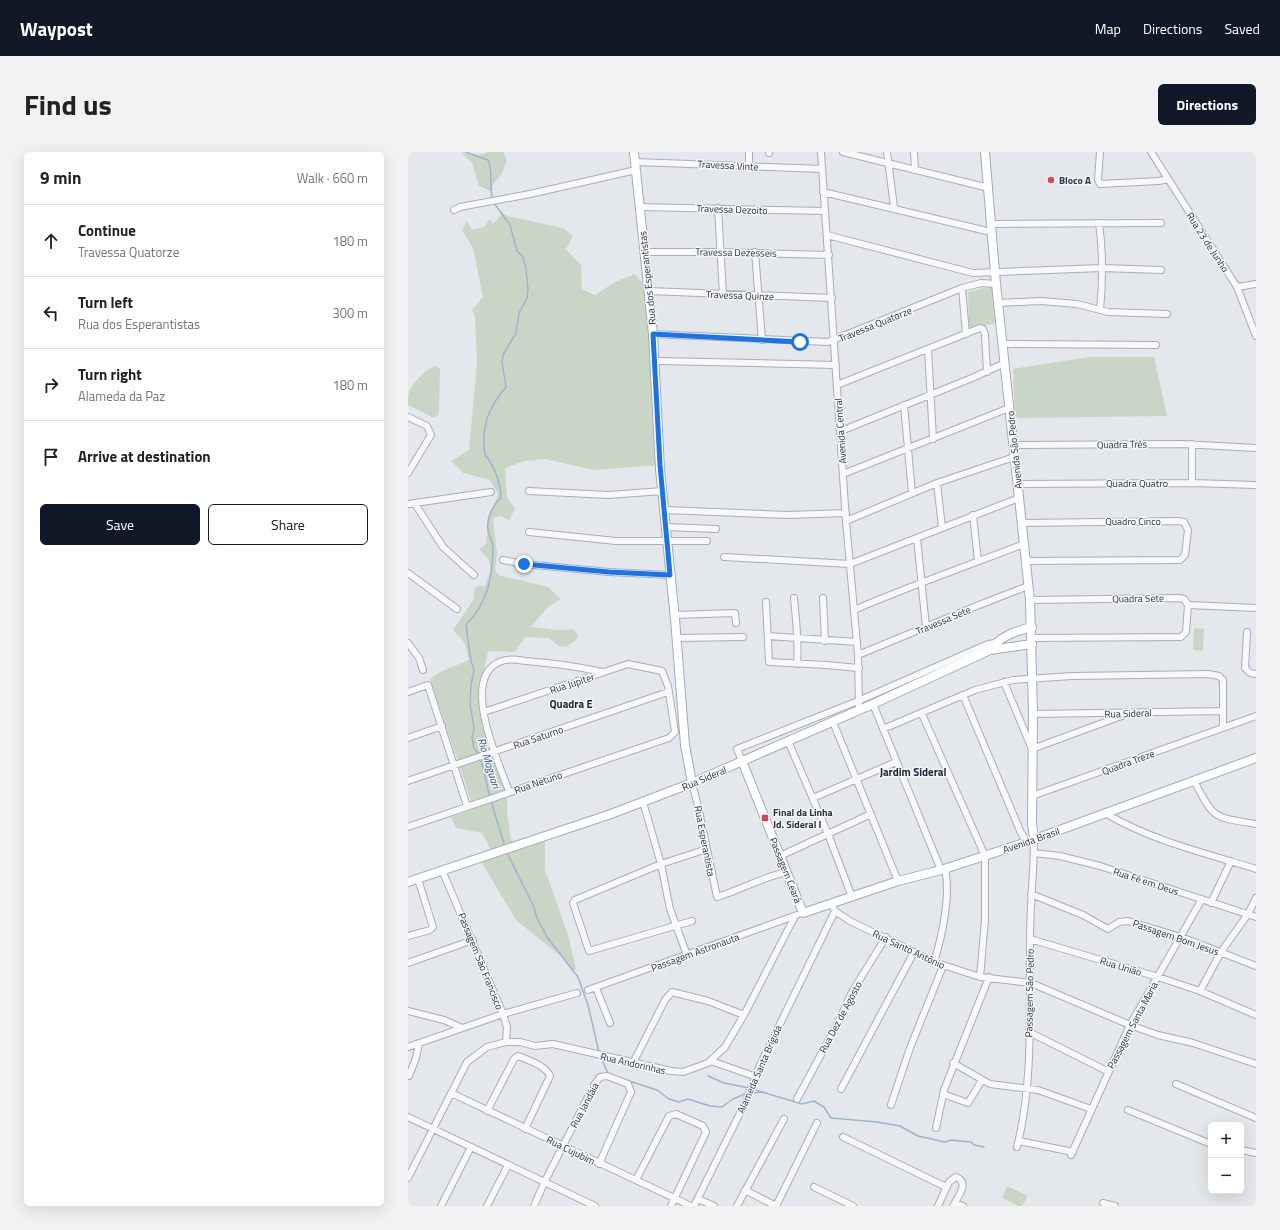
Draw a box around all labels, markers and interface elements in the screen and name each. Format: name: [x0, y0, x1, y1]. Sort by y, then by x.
text: Waypost: [20, 14, 93, 43]
text: Map: [1095, 18, 1121, 39]
text: Directions: [1143, 18, 1202, 39]
text: Saved: [1224, 18, 1260, 39]
text: Find us: [24, 83, 112, 126]
button: Directions: [1158, 84, 1256, 125]
street label: Travessa Vinte: [697, 156, 759, 175]
text: 9 min: [40, 165, 81, 191]
text: Walk · 660 m: [297, 168, 368, 188]
place label: Bloco A: [1059, 173, 1091, 188]
marker: Bloco A: [1046, 175, 1056, 185]
street label: Travessa Dezoito: [696, 201, 768, 218]
street label: Rua 23 de Junho: [1183, 209, 1233, 275]
text: Continue: [78, 219, 136, 242]
icon: ahead: [40, 230, 62, 252]
street label: Rua dos Esperantistas: [635, 230, 660, 325]
text: 180 m: [332, 231, 368, 251]
text: Travessa Quatorze: [78, 242, 179, 262]
street label: Travessa Dezesseis: [695, 244, 777, 261]
street label: Travessa Quinze: [706, 287, 774, 304]
text: Turn left: [78, 291, 133, 314]
icon: left: [40, 302, 62, 324]
text: 300 m: [332, 303, 368, 323]
street label: Travessa Quatorze: [836, 303, 914, 346]
text: Rua dos Esperantistas: [78, 314, 200, 334]
route start: [791, 333, 809, 351]
text: Turn right: [78, 363, 142, 386]
icon: right: [40, 374, 62, 396]
text: 180 m: [332, 375, 368, 395]
text: Alameda da Paz: [78, 386, 165, 406]
street label: Avenida Central: [831, 398, 850, 464]
street label: Avenida São Pedro: [1003, 410, 1026, 490]
street label: Quadra Três: [1097, 437, 1148, 452]
text: Arrive at destination: [78, 445, 211, 468]
icon: arrive: [40, 446, 62, 468]
street label: Quadra Quatro: [1106, 476, 1168, 491]
button: Save: [40, 504, 200, 545]
button: Share: [208, 504, 368, 545]
street label: Quadro Cinco: [1105, 514, 1161, 529]
route end: [515, 555, 533, 573]
street label: Quadra Sete: [1112, 591, 1164, 606]
street label: Travessa Sete: [914, 602, 973, 639]
street label: Rua Júpiter: [548, 669, 597, 698]
district label: Quadra E: [549, 696, 593, 712]
street label: Rua Sideral: [1104, 705, 1152, 722]
street label: Rua Saturno: [511, 722, 565, 753]
water label: Rio Maguari: [474, 736, 505, 792]
street label: Quadra Treze: [1100, 746, 1157, 779]
street label: Rua Sideral: [679, 762, 729, 795]
district label: Jardim Sideral: [880, 764, 946, 780]
street label: Rua Netuno: [512, 767, 564, 798]
street label: Rua Esperantista: [690, 804, 719, 878]
place label: Final da Linha Jd. Sideral I: [773, 805, 833, 832]
marker: Final da Linha Jd. Sideral I: [760, 813, 770, 823]
street label: Avenida Brasil: [1001, 824, 1062, 857]
street label: Passagem Ceará: [766, 835, 806, 905]
street label: Rua Fé em Deus: [1111, 864, 1181, 899]
street label: Passagem São Francisco: [454, 910, 507, 1012]
street label: Passagem Bom Jesus: [1131, 916, 1221, 959]
street label: Rua Santo Antônio: [870, 926, 947, 973]
street label: Passagem Astronauta: [649, 930, 741, 975]
street label: Passagem São Pedro: [1021, 949, 1038, 1038]
street label: Rua União: [1098, 953, 1144, 980]
street label: Rua Dez de Agosto: [815, 979, 866, 1056]
street label: Passagem Santa Maria: [1103, 979, 1162, 1071]
street label: Alameda Santa Brígida: [733, 1023, 786, 1116]
street label: Rua Andorinhas: [599, 1049, 667, 1078]
street label: Rua Jandáia: [566, 1080, 603, 1131]
map controls: [1208, 1122, 1244, 1194]
button: +: [1208, 1122, 1244, 1158]
street label: Rua Cujubim: [544, 1132, 598, 1169]
button: −: [1208, 1158, 1244, 1194]

